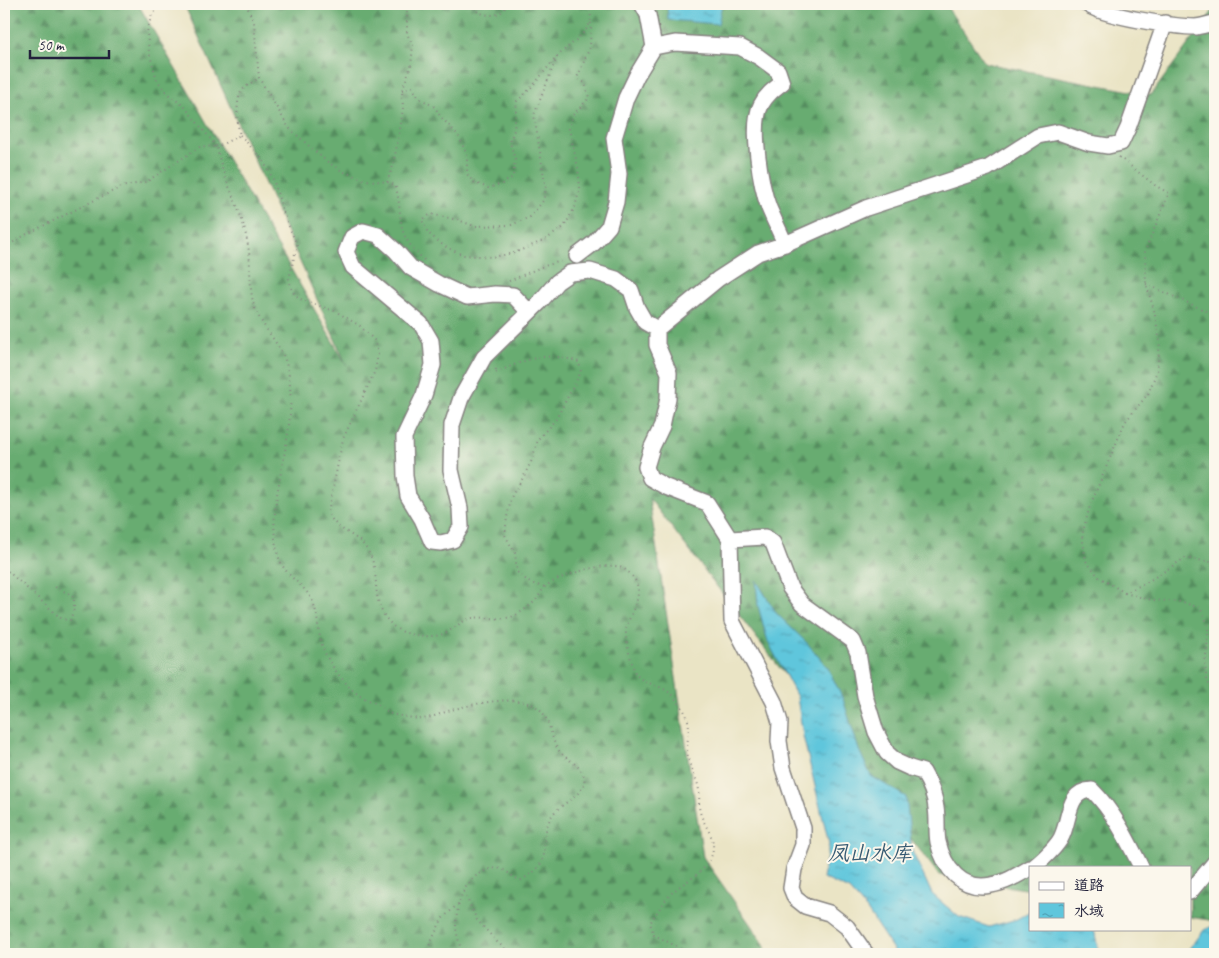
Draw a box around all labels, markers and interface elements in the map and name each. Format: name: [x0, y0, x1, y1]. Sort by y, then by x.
scale bar: [30, 28, 109, 60]
text: 50 m: [38, 36, 65, 55]
water label: 凤山水库: [828, 840, 914, 866]
legend: [1029, 866, 1192, 930]
text: 道路: [1074, 876, 1104, 895]
text: 水域: [1074, 902, 1104, 921]

